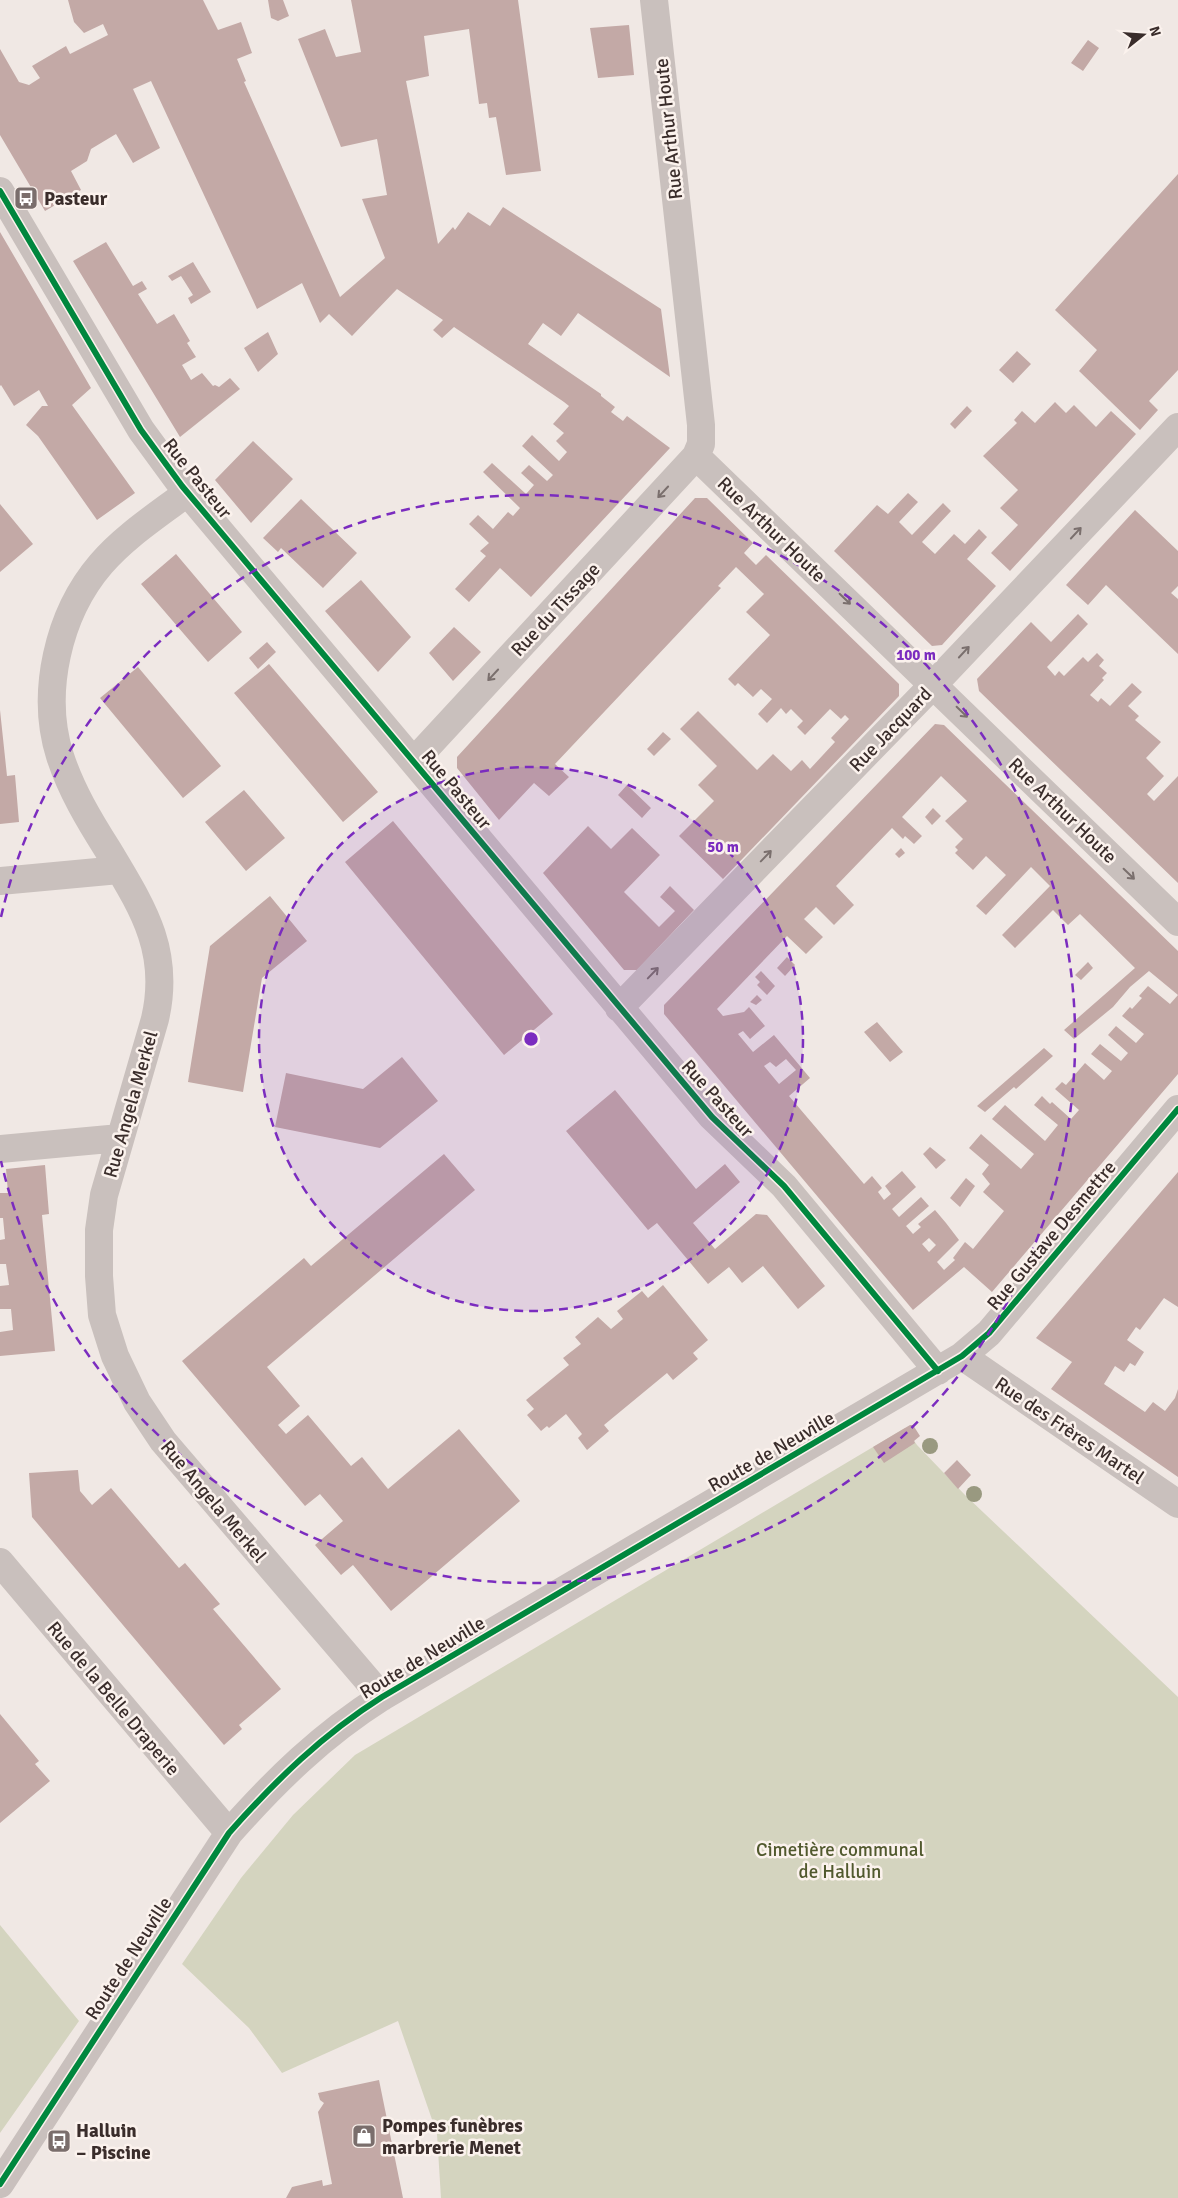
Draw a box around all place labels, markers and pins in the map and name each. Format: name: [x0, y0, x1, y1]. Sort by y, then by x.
bus stop icon: Pasteur: [13, 185, 39, 211]
place label: Pasteur: [44, 187, 108, 211]
centre of rings: [522, 1030, 540, 1048]
place label: Pompes funèbres marbrerie Menet: [382, 2114, 523, 2160]
place label: Halluin – Piscine: [76, 2119, 151, 2165]
shop icon: Pompes funèbres marbrerie Menet: [351, 2123, 377, 2149]
bus stop icon: Halluin – Piscine: [46, 2128, 72, 2154]

